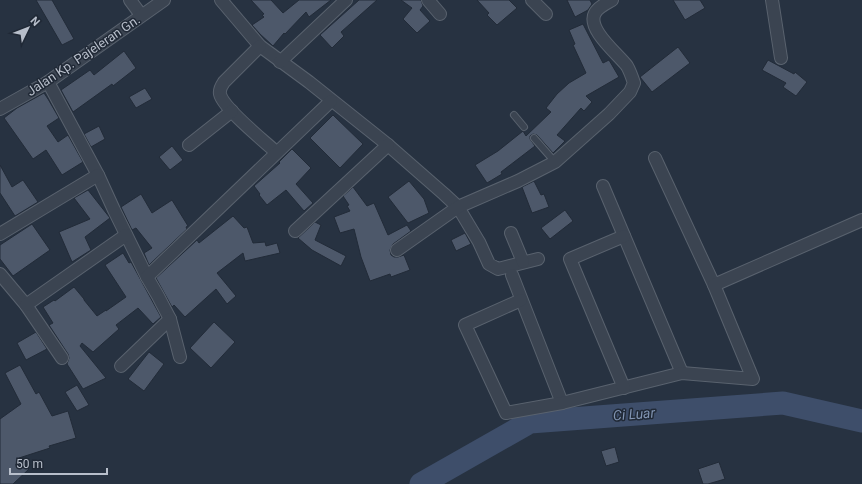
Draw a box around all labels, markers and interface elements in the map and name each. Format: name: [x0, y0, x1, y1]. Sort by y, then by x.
north arrow: [8, 8, 48, 48]
street label: Jalan Kp. Pajeleran Gn.: [24, 12, 143, 99]
text: N: [28, 14, 43, 29]
water label: Ci Luar: [612, 405, 656, 423]
scale bar: [10, 450, 107, 476]
text: 50 m: [16, 457, 43, 471]

